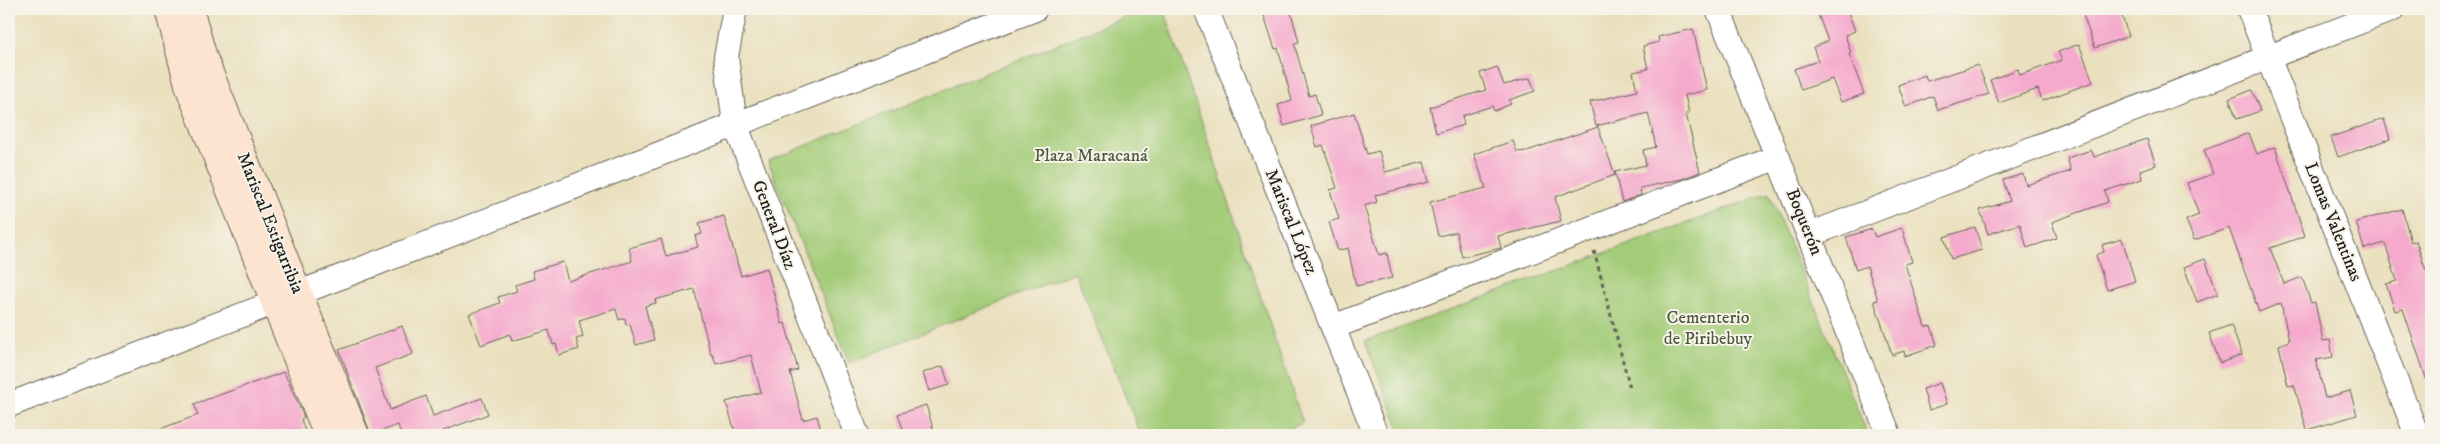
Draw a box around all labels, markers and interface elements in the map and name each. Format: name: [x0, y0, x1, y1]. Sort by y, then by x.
park label: Plaza Maracaná: [1034, 145, 1148, 167]
street label: Mariscal Estigarribia: [232, 149, 309, 297]
street label: Lomas Valentinas: [2299, 159, 2367, 285]
street label: Mariscal López: [1260, 166, 1322, 278]
street label: General Díaz: [747, 177, 801, 273]
street label: Boquerón: [1781, 185, 1828, 259]
park label: Cementerio de Piribebuy: [1664, 307, 1753, 350]

